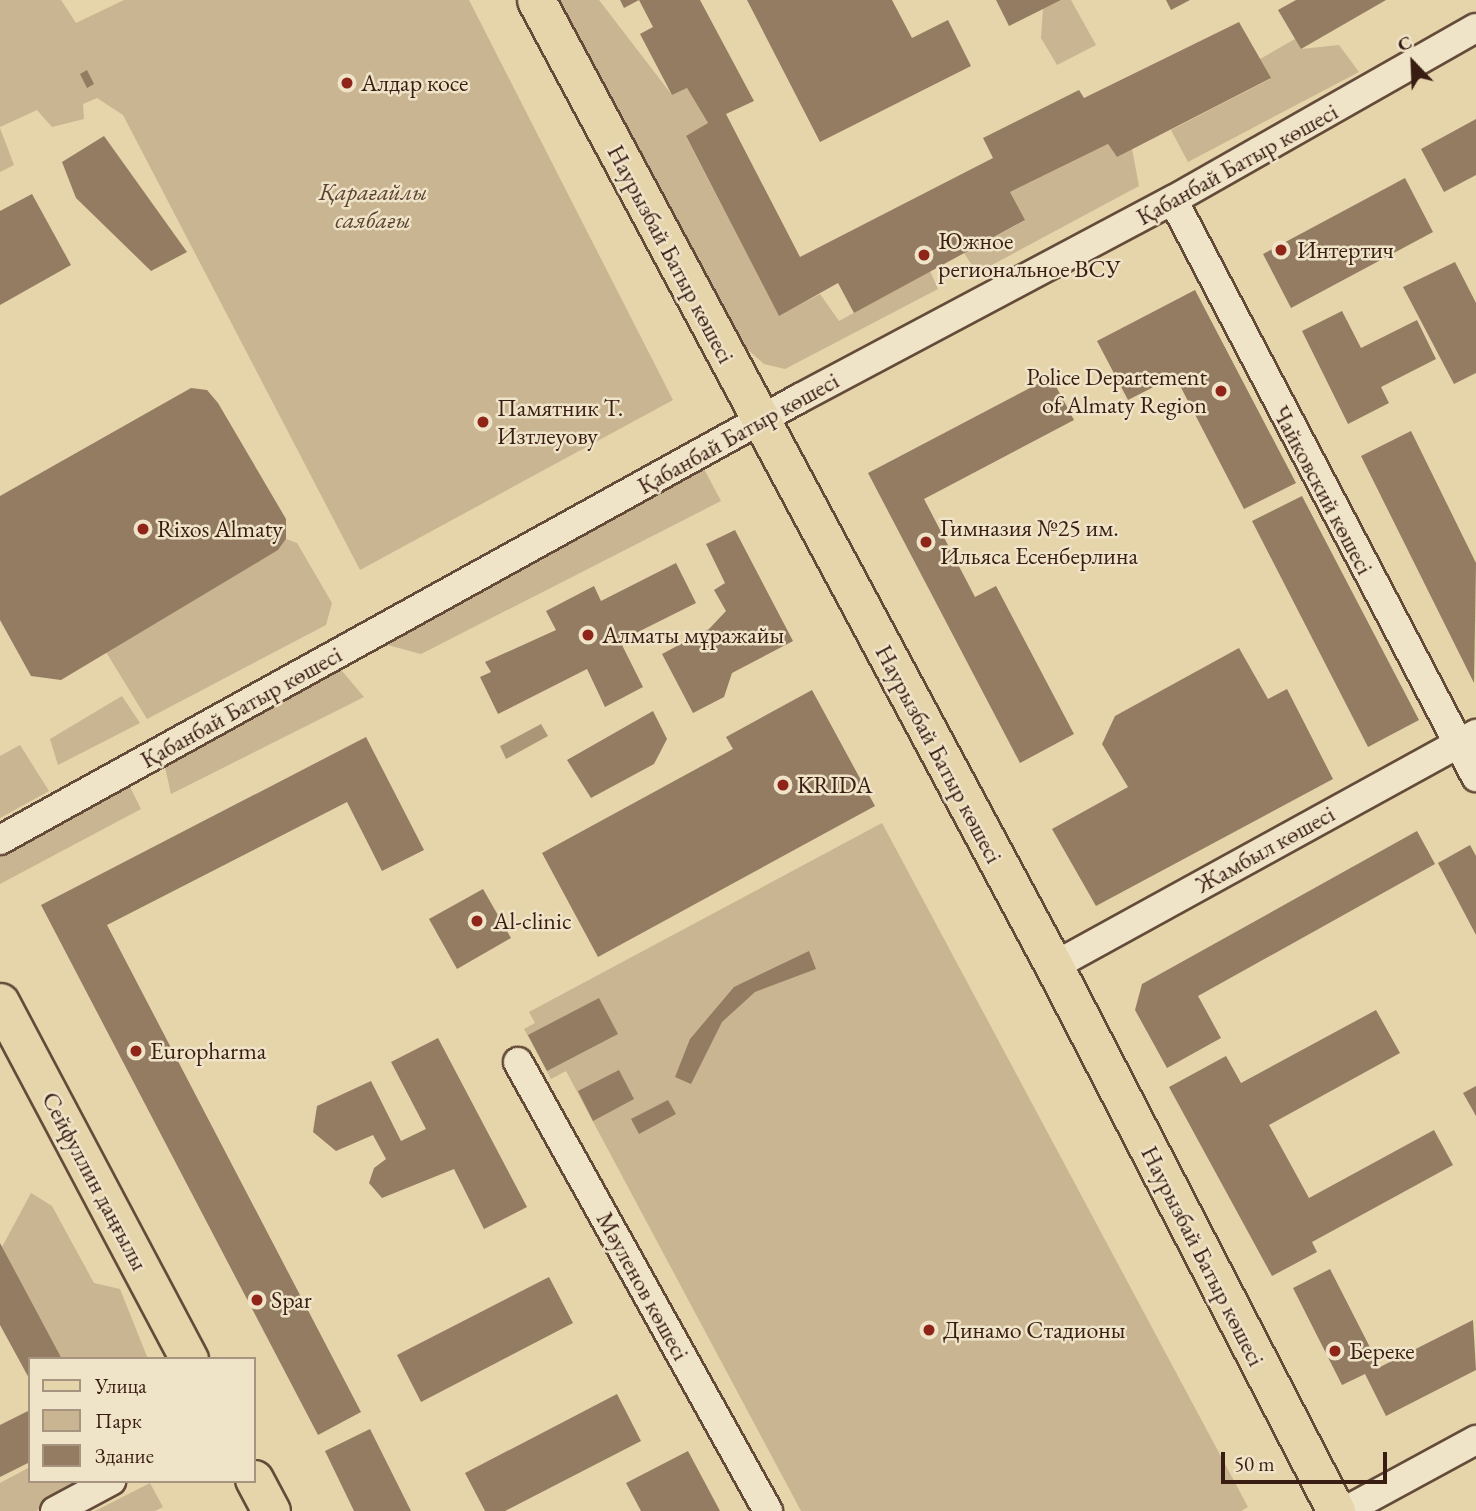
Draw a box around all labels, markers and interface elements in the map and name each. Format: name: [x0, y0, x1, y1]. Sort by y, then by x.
north arrow: [1378, 28, 1448, 98]
text: С: [1394, 29, 1416, 57]
place label: Алдар косе: [361, 69, 468, 97]
marker: Алдар косе: [339, 75, 355, 91]
street label: Қабанбай Батыр көшесі: [1131, 97, 1343, 231]
street label: Наурызбай Батыр көшесі: [601, 140, 741, 368]
park label: Қарағайлы саябағы: [319, 178, 427, 234]
place label: Южное региональное ВСУ: [938, 227, 1121, 283]
place label: Интертич: [1297, 236, 1394, 264]
marker: Интертич: [1271, 240, 1291, 260]
marker: Южное региональное ВСУ: [916, 247, 932, 263]
place label: Police Departement of Almaty Region: [1026, 363, 1207, 419]
street label: Қабанбай Батыр көшесі: [632, 366, 844, 500]
marker: Police Departement of Almaty Region: [1213, 383, 1229, 399]
place label: Памятник Т. Изтлеуову: [497, 394, 623, 450]
street label: Чайковский көшесі: [1266, 401, 1380, 579]
marker: Памятник Т. Изтлеуову: [475, 414, 491, 430]
place label: Гимназия №25 им. Ильяса Есенберлина: [940, 514, 1138, 570]
place label: Rixos Almaty: [157, 515, 283, 543]
marker: Rixos Almaty: [135, 521, 151, 537]
marker: Гимназия №25 им. Ильяса Есенберлина: [918, 534, 934, 550]
place label: Алматы мұражайы: [602, 621, 784, 649]
marker: Алматы мұражайы: [580, 627, 596, 643]
street label: Қабанбай Батыр көшесі: [135, 640, 347, 774]
street label: Наурызбай Батыр көшесі: [869, 640, 1009, 868]
place label: KRIDA: [797, 771, 873, 799]
marker: KRIDA: [775, 777, 791, 793]
street label: Жамбыл көшесі: [1190, 799, 1340, 899]
place label: Al-clinic: [493, 907, 572, 935]
marker: Al-clinic: [467, 911, 487, 931]
place label: Europharma: [150, 1037, 266, 1065]
marker: Europharma: [128, 1043, 144, 1059]
street label: Сейфуллин даңғылы: [36, 1087, 154, 1275]
street label: Наурызбай Батыр көшесі: [1135, 1141, 1271, 1371]
street label: Мәуленов көшесі: [590, 1207, 696, 1365]
place label: Spar: [271, 1286, 312, 1314]
marker: Spar: [249, 1292, 265, 1308]
place label: Динамо Стадионы: [943, 1316, 1125, 1344]
marker: Динамо Стадионы: [921, 1322, 937, 1338]
place label: Береке: [1349, 1337, 1415, 1365]
marker: Береке: [1327, 1343, 1343, 1359]
legend: [28, 1357, 256, 1483]
text: Улица: [95, 1372, 147, 1399]
text: Парк: [95, 1407, 142, 1434]
scale bar: [1224, 1438, 1390, 1482]
text: Здание: [95, 1442, 154, 1469]
text: 50 m: [1234, 1450, 1275, 1477]

